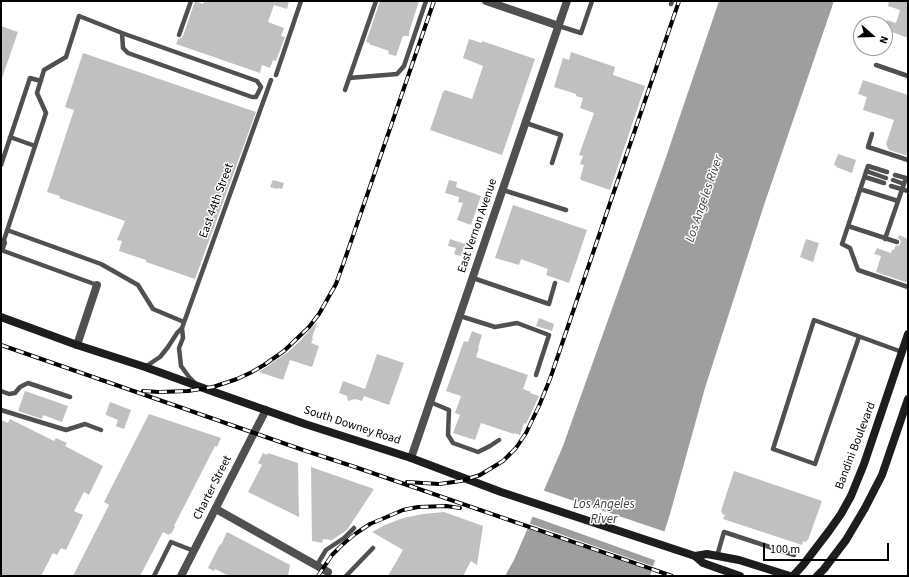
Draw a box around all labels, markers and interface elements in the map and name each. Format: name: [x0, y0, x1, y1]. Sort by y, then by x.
north arrow: [853, 16, 893, 56]
text: N: [876, 34, 892, 46]
water label: Los Angeles River: [683, 153, 727, 245]
street label: East 44th Street: [197, 162, 237, 240]
street label: East Vernon Avenue: [455, 177, 501, 275]
street label: Bandini Boulevard: [833, 400, 879, 492]
street label: South Downey Road: [302, 404, 402, 448]
street label: Charter Street: [191, 454, 235, 522]
water label: Los Angeles River: [573, 497, 635, 528]
scale bar: [765, 535, 891, 561]
text: 100 m: [770, 541, 800, 558]

